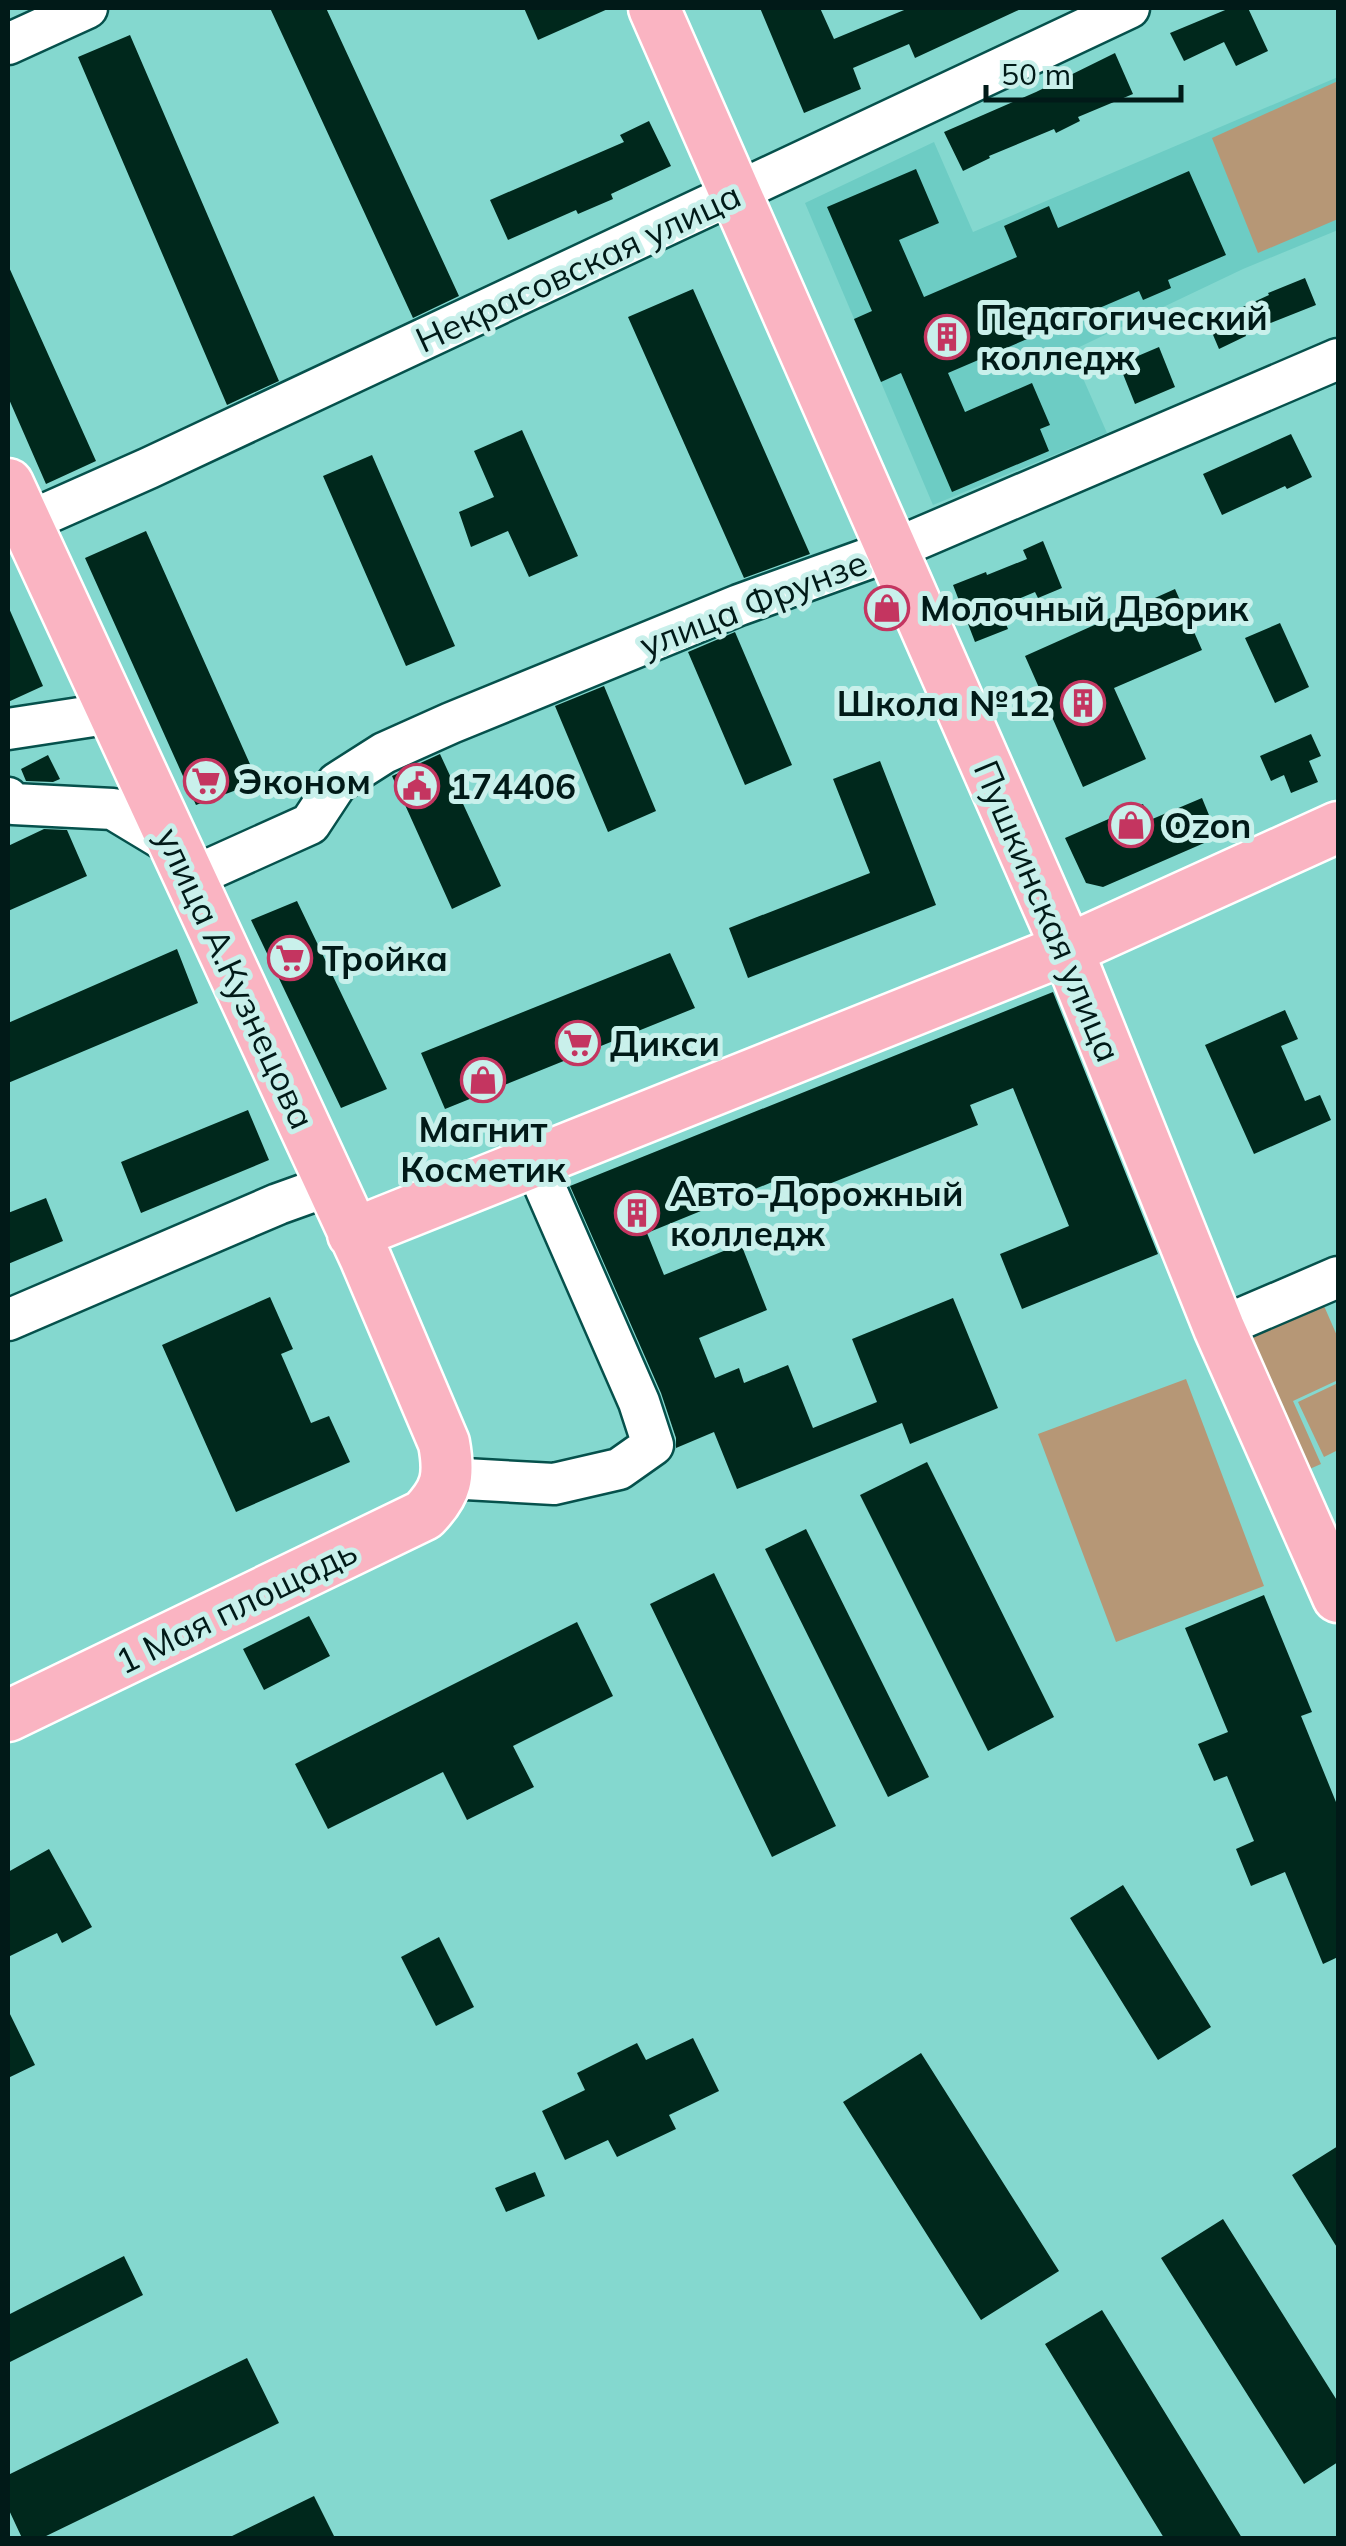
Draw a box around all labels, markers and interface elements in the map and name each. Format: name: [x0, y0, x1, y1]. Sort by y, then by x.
scale bar: [986, 40, 1181, 102]
text: 50 m: [1001, 55, 1071, 93]
street label: Некрасовская улица: [409, 172, 747, 362]
place label: Педагогический колледж: [980, 295, 1268, 379]
building icon: Педагогический колледж: [924, 314, 970, 360]
street label: улица Фрунзе: [633, 540, 873, 666]
shop icon: Молочный Дворик: [864, 585, 910, 631]
place label: Молочный Дворик: [920, 586, 1250, 630]
building icon: Школа №12: [1060, 680, 1106, 726]
place label: Школа №12: [837, 681, 1050, 725]
street label: Пушкинская улица: [965, 754, 1131, 1068]
supermarket icon: Эконом: [183, 758, 229, 804]
place label: Эконом: [238, 759, 371, 803]
public building icon: 174406: [394, 763, 440, 809]
place label: 174406: [450, 764, 576, 808]
shop icon: Ozon: [1108, 802, 1154, 848]
place label: Ozon: [1164, 803, 1251, 847]
street label: улица А.Кузнецова: [147, 820, 325, 1136]
supermarket icon: Тройка: [267, 935, 313, 981]
place label: Тройка: [322, 936, 448, 980]
supermarket icon: Дикси: [555, 1020, 601, 1066]
place label: Дикси: [610, 1021, 720, 1065]
shop icon: Магнит Косметик: [460, 1057, 506, 1103]
place label: Магнит Косметик: [400, 1107, 567, 1191]
place label: Авто-Дорожный колледж: [670, 1171, 964, 1255]
building icon: Авто-Дорожный колледж: [614, 1190, 660, 1236]
street label: 1 Мая площадь: [108, 1529, 364, 1683]

